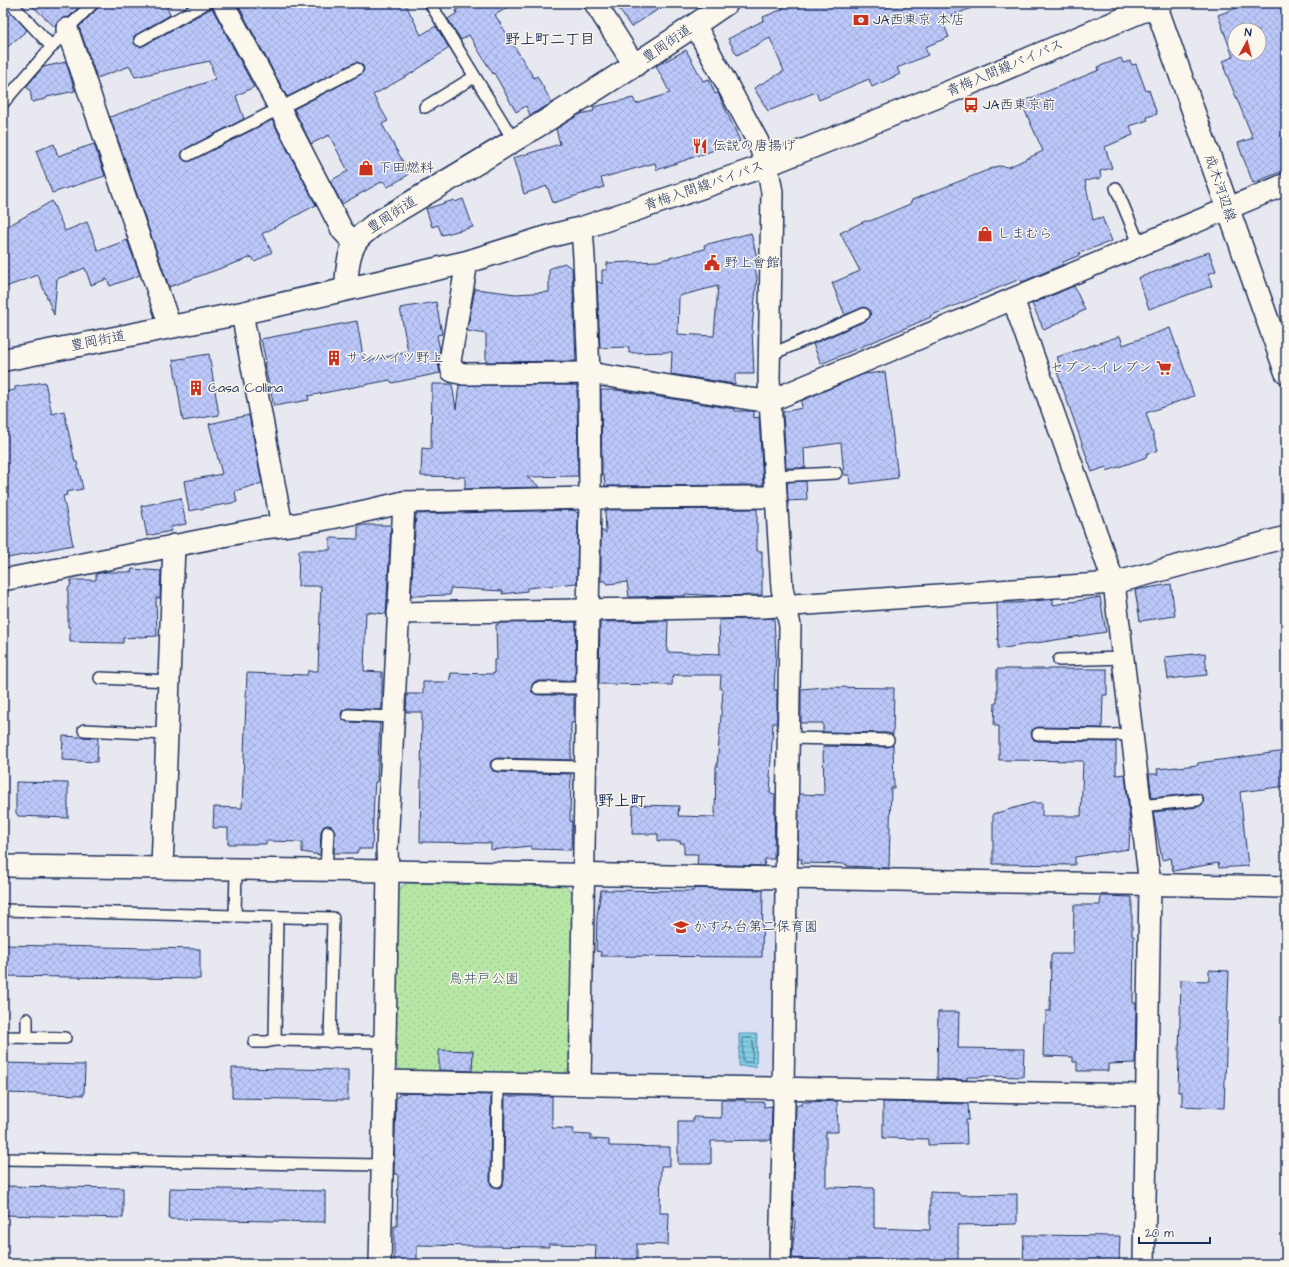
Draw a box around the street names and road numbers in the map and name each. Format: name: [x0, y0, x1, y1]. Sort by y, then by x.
street label: 豊岡街道: [638, 20, 696, 68]
street label: 青梅入間線バイパス: [943, 34, 1067, 102]
street label: 成木河辺線: [1199, 152, 1241, 224]
street label: 青梅入間線バイパス: [641, 156, 767, 216]
street label: 豊岡街道: [363, 191, 421, 239]
street label: 豊岡街道: [69, 326, 127, 356]

